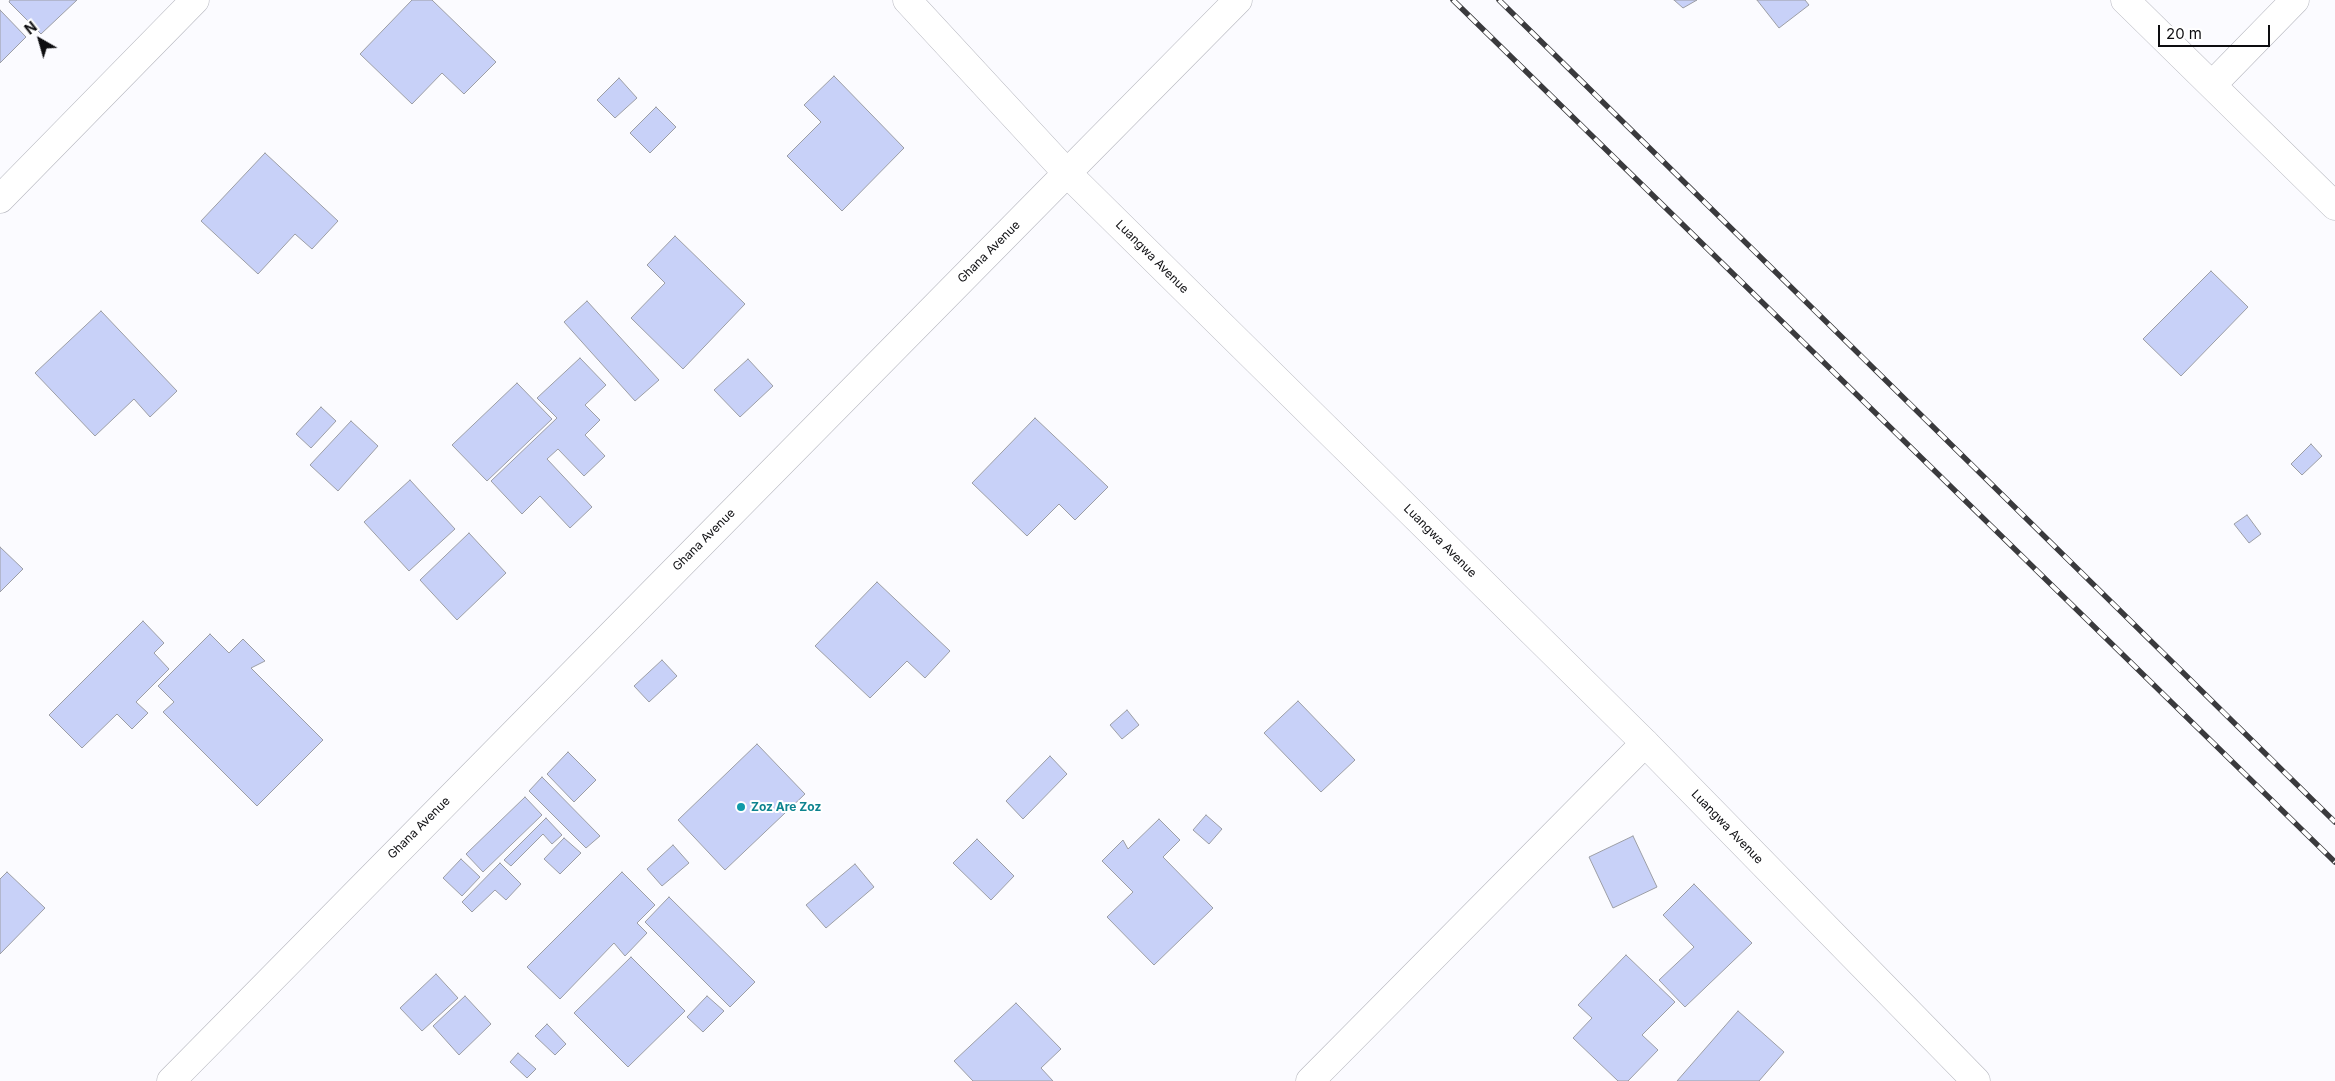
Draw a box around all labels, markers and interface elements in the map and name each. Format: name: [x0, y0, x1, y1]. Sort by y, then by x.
north arrow: [15, 15, 65, 65]
scale bar: [2160, 15, 2272, 47]
text: N: [21, 18, 40, 38]
text: 20 m: [2166, 24, 2202, 43]
street label: Ghana Avenue: [955, 218, 1023, 286]
street label: Luangwa Avenue: [1113, 218, 1191, 296]
street label: Luangwa Avenue: [1401, 502, 1479, 580]
street label: Ghana Avenue: [670, 506, 738, 574]
street label: Luangwa Avenue: [1688, 787, 1766, 867]
street label: Ghana Avenue: [385, 794, 453, 862]
place label: Zoz Are Zoz: [751, 800, 821, 814]
marker: Zoz Are Zoz: [735, 801, 747, 813]

